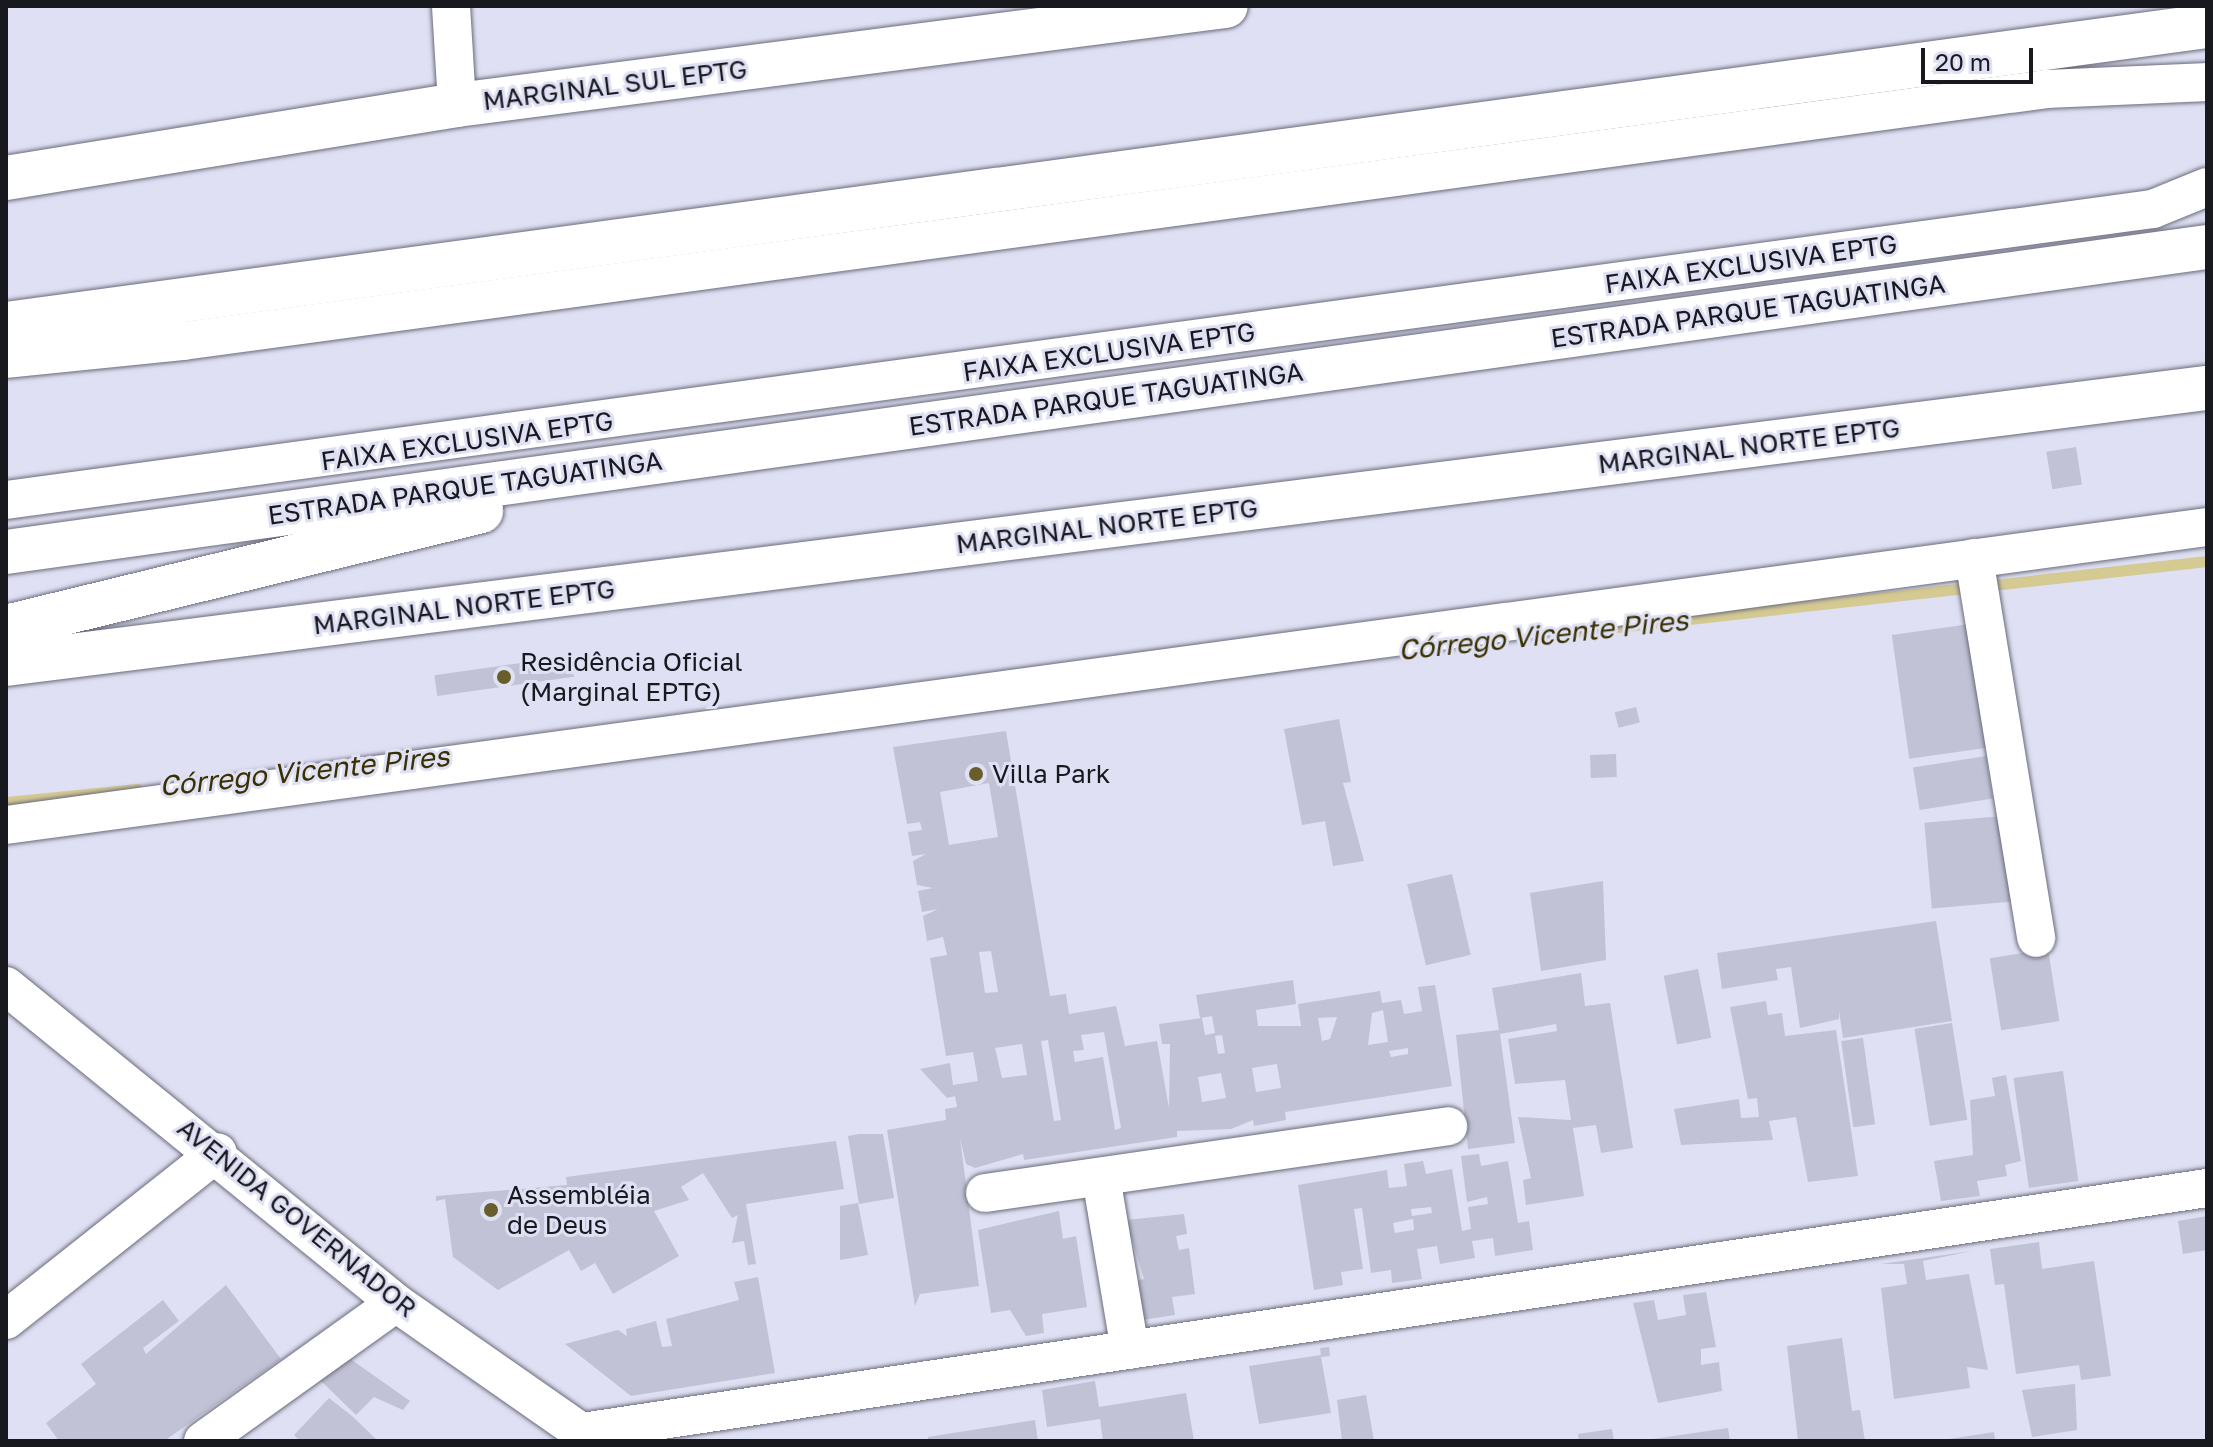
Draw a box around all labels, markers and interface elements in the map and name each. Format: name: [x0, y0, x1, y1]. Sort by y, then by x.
scale bar: [1925, 32, 2037, 82]
text: 20 m: [1935, 47, 1991, 76]
street label: MARGINAL SUL EPTG: [481, 53, 749, 117]
street label: FAIXA EXCLUSIVA EPTG: [1603, 228, 1899, 300]
street label: ESTRADA PARQUE TAGUATINGA: [1549, 268, 1947, 354]
street label: FAIXA EXCLUSIVA EPTG: [961, 316, 1257, 388]
street label: ESTRADA PARQUE TAGUATINGA: [907, 356, 1305, 442]
street label: FAIXA EXCLUSIVA EPTG: [319, 405, 615, 477]
street label: MARGINAL NORTE EPTG: [1596, 412, 1902, 480]
street label: ESTRADA PARQUE TAGUATINGA: [266, 445, 664, 531]
street label: MARGINAL NORTE EPTG: [954, 492, 1260, 560]
street label: MARGINAL NORTE EPTG: [311, 573, 617, 641]
water label: Córrego Vicente Pires: [1396, 603, 1690, 667]
place label: Residência Oficial (Marginal EPTG): [520, 646, 742, 708]
marker: Residência Oficial (Marginal EPTG): [495, 668, 513, 686]
water label: Córrego Vicente Pires: [157, 739, 451, 803]
place label: Villa Park: [992, 758, 1111, 790]
marker: Villa Park: [967, 765, 985, 783]
street label: AVENIDA GOVERNADOR: [171, 1112, 423, 1324]
place label: Assembléia de Deus: [507, 1179, 651, 1240]
marker: Assembléia de Deus: [482, 1201, 500, 1219]

